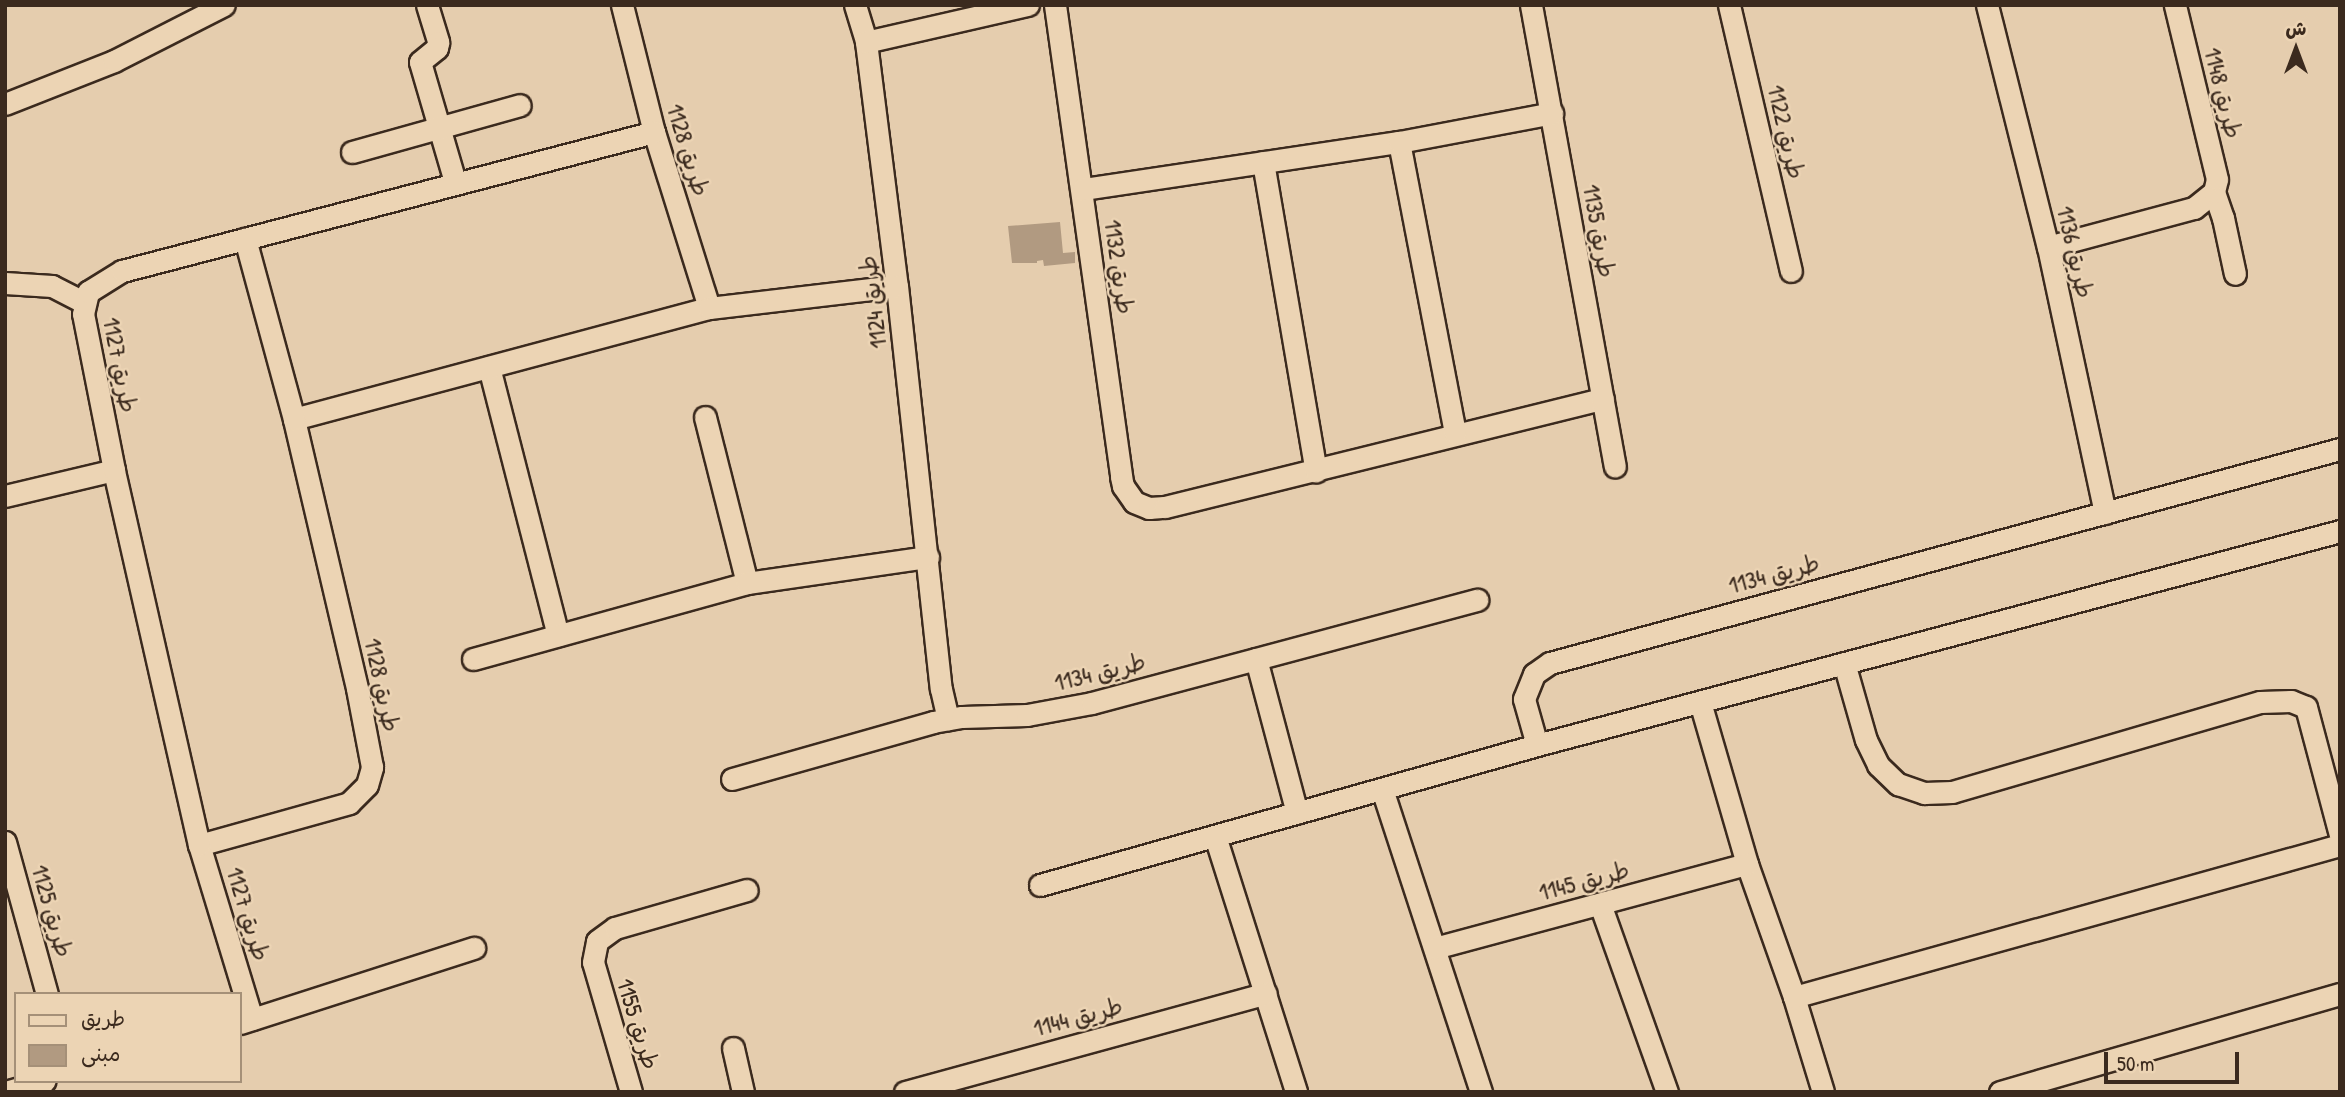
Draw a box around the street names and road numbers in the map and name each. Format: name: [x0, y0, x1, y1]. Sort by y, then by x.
street label: طريق 1148: [2198, 45, 2248, 141]
street label: طريق 1122: [1761, 82, 1811, 182]
street label: طريق 1128: [660, 100, 716, 200]
street label: طريق 1135: [1577, 182, 1621, 280]
street label: طريق 1136: [2050, 203, 2100, 301]
street label: طريق 1132: [1098, 218, 1140, 316]
street label: طريق 1124: [853, 254, 893, 350]
street label: طريق 1127: [97, 315, 143, 415]
street label: طريق 1134: [1725, 548, 1823, 600]
street label: طريق 1128: [358, 636, 406, 734]
street label: طريق 1134: [1051, 647, 1149, 697]
street label: طريق 1145: [1536, 855, 1632, 907]
street label: طريق 1125: [25, 862, 79, 960]
street label: طريق 1127: [220, 864, 276, 964]
street label: طريق 1155: [611, 975, 665, 1073]
street label: طريق 1144: [1030, 991, 1126, 1043]

